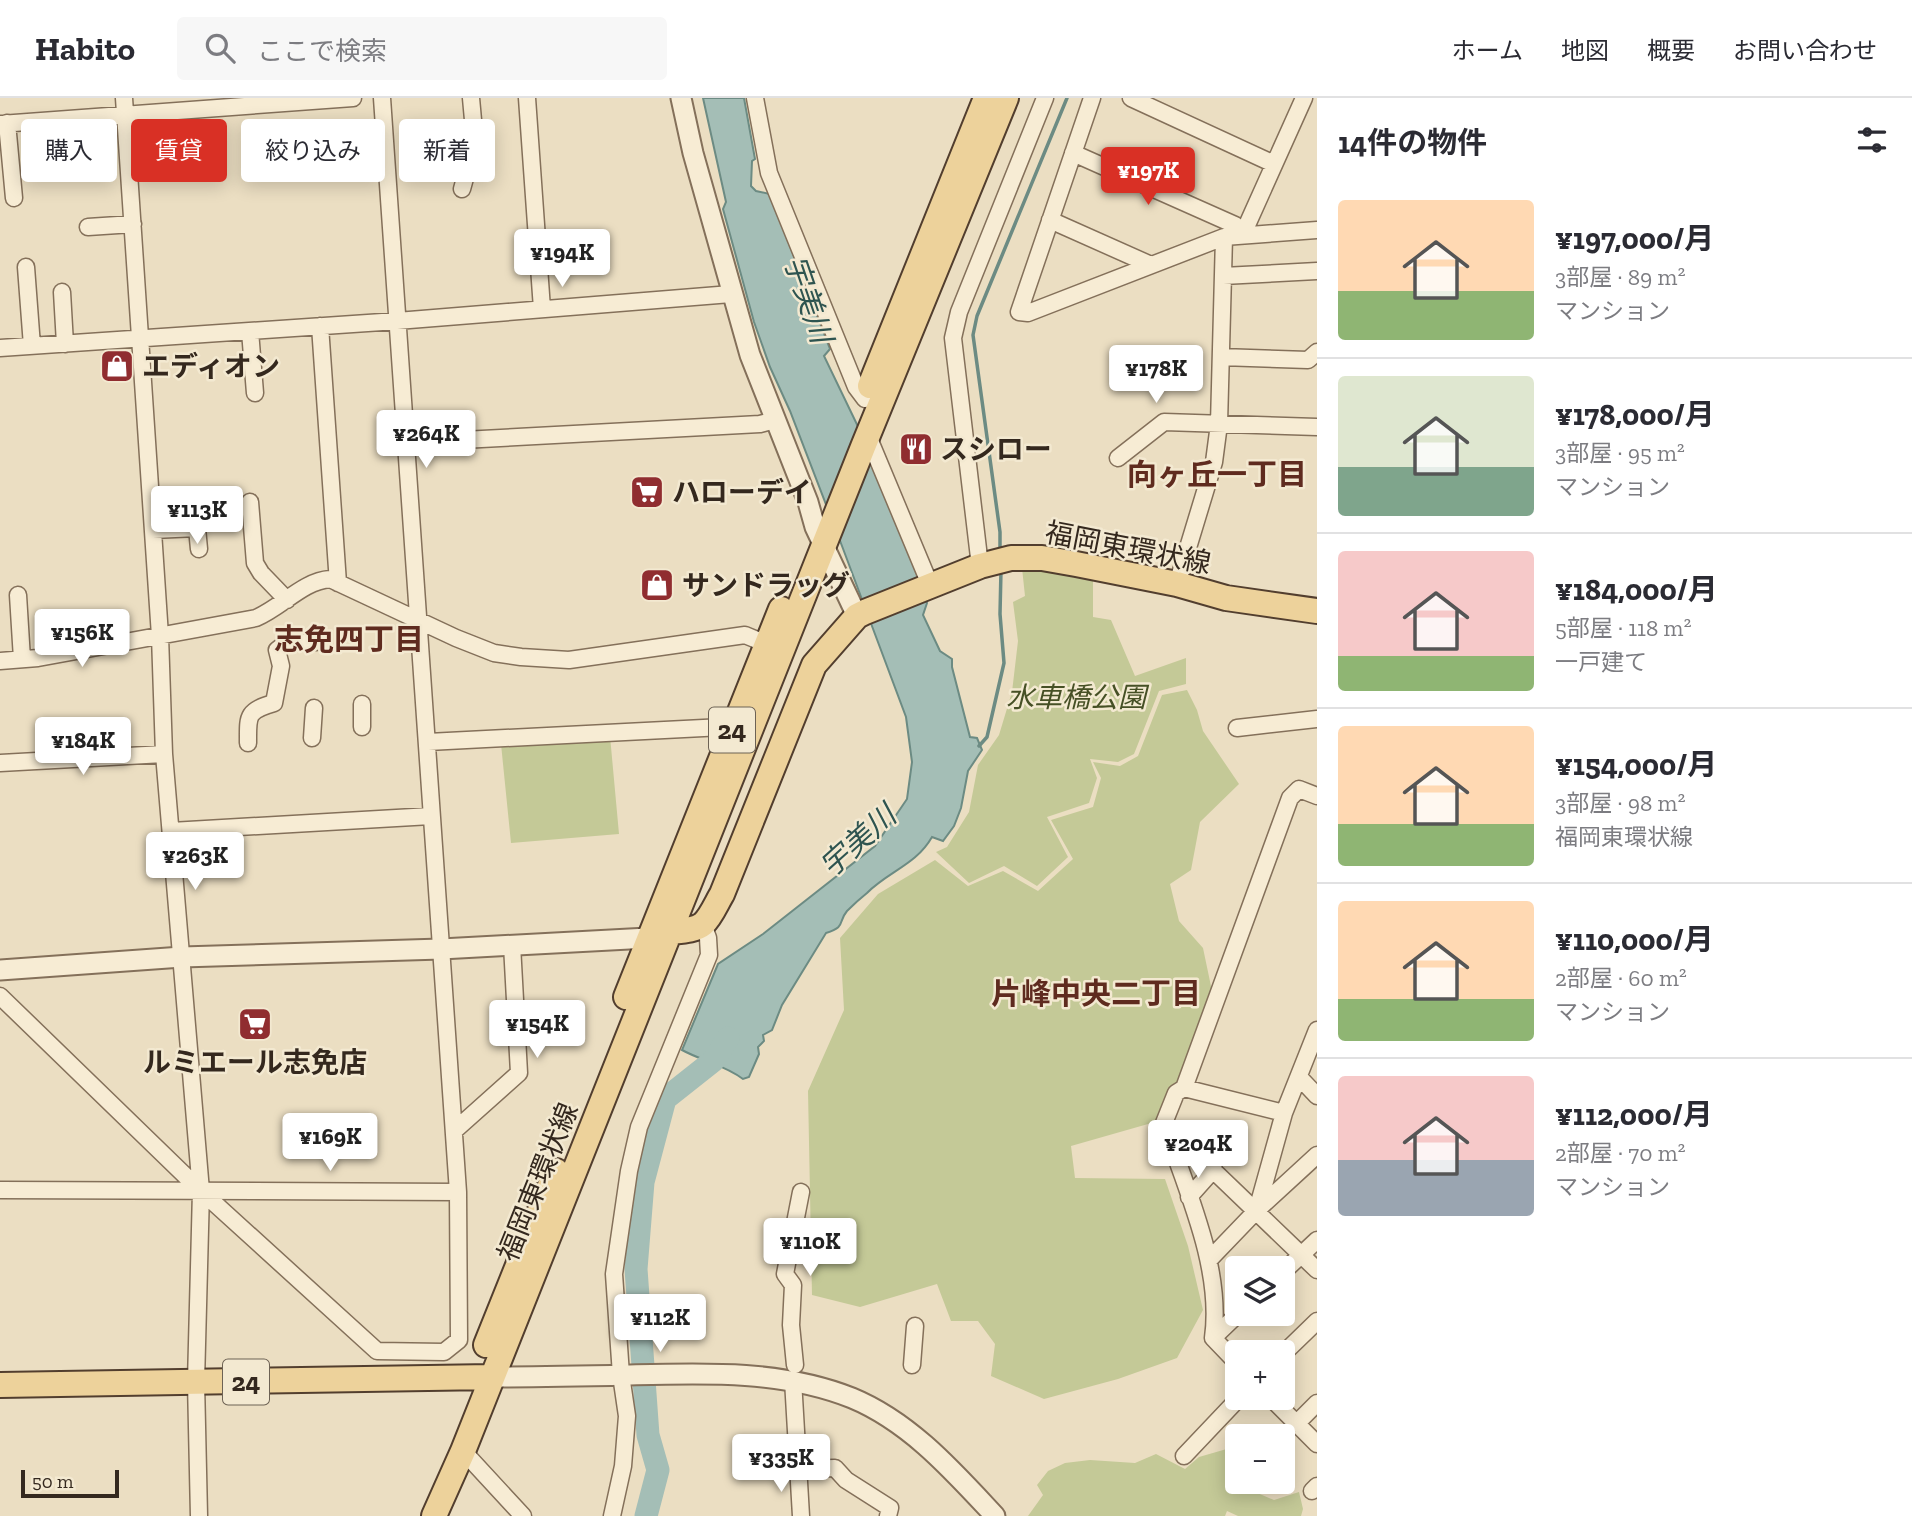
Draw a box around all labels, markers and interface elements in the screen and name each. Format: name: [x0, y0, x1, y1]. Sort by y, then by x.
search box: [177, 17, 667, 80]
text: Habito: [35, 29, 135, 68]
icon: search: [201, 29, 239, 67]
text: ここで検索: [257, 35, 387, 67]
text: ホーム: [1452, 36, 1523, 65]
text: 地図: [1561, 36, 1609, 65]
text: 概要: [1647, 36, 1695, 65]
text: お問い合わせ: [1733, 36, 1877, 65]
chip: 購入: [21, 119, 117, 182]
chip: 賃貸: [131, 119, 227, 182]
chip: 絞り込み: [241, 119, 385, 182]
chip: 新着: [399, 119, 495, 182]
icon: filters: [1853, 121, 1891, 159]
text: 14件の物件: [1338, 125, 1487, 161]
pin: ¥197K: [1099, 148, 1197, 207]
text: ¥197K: [1117, 156, 1179, 184]
text: ¥197,000/月: [1555, 221, 1714, 257]
icon: home: [1394, 228, 1478, 312]
pin: ¥194K: [513, 230, 611, 289]
text: ¥194K: [530, 238, 594, 266]
water label: 宇美川: [776, 251, 841, 350]
text: 3部屋 · 89 m²: [1555, 263, 1685, 291]
text: マンション: [1555, 297, 1670, 325]
pin: ¥178K: [1107, 345, 1205, 405]
shop icon: エディオン: [98, 347, 136, 385]
place label: エディオン: [142, 350, 280, 383]
text: ¥178K: [1125, 354, 1187, 382]
text: ¥178,000/月: [1555, 397, 1715, 433]
icon: home: [1394, 404, 1478, 488]
pin: ¥264K: [377, 410, 475, 470]
text: ¥264K: [393, 419, 459, 447]
restaurant icon: スシロー: [897, 430, 935, 468]
place label: スシロー: [940, 433, 1052, 466]
text: 3部屋 · 95 m²: [1555, 439, 1685, 467]
district label: 向ヶ丘一丁目: [1127, 457, 1307, 493]
supermarket icon: ハローデイ: [628, 473, 666, 511]
text: マンション: [1555, 473, 1670, 501]
place label: ハローデイ: [672, 476, 812, 509]
pin: ¥113K: [148, 486, 246, 546]
text: ¥113K: [167, 495, 227, 523]
street label: 福岡東環状線: [1042, 516, 1214, 580]
shop icon: サンドラッグ: [638, 566, 676, 604]
place label: サンドラッグ: [682, 569, 850, 602]
text: ¥184,000/月: [1555, 572, 1718, 608]
icon: home: [1394, 579, 1478, 663]
pin: ¥156K: [33, 610, 131, 669]
text: 5部屋 · 118 m²: [1555, 614, 1691, 642]
text: ¥156K: [51, 618, 113, 646]
district label: 志免四丁目: [274, 622, 424, 658]
text: 一戸建て: [1555, 648, 1647, 676]
park label: 水車橋公園: [1006, 681, 1150, 714]
road number: 24: [709, 708, 755, 752]
pin: ¥184K: [34, 718, 132, 777]
text: ¥184K: [51, 726, 115, 754]
text: ¥154,000/月: [1555, 747, 1717, 783]
icon: home: [1394, 754, 1478, 838]
text: 3部屋 · 98 m²: [1555, 789, 1685, 817]
water label: 宇美川: [813, 796, 906, 884]
text: 福岡東環状線: [1555, 823, 1693, 851]
pin: ¥263K: [146, 832, 244, 892]
text: ¥263K: [162, 841, 228, 869]
text: ¥110,000/月: [1555, 922, 1714, 958]
icon: home: [1394, 929, 1478, 1013]
text: 2部屋 · 60 m²: [1555, 964, 1687, 992]
district label: 片峰中央二丁目: [991, 976, 1201, 1012]
text: マンション: [1555, 998, 1670, 1026]
pin: ¥154K: [488, 1000, 586, 1060]
supermarket icon: ルミエール志免店: [236, 1005, 274, 1043]
text: ¥154K: [505, 1009, 569, 1037]
place label: ルミエール志免店: [143, 1046, 367, 1079]
text: ¥112,000/月: [1555, 1097, 1713, 1133]
street label: 福岡東環状線: [491, 1098, 585, 1266]
icon: home: [1394, 1104, 1478, 1188]
pin: ¥169K: [281, 1114, 379, 1173]
pin: ¥204K: [1149, 1121, 1247, 1180]
text: ¥169K: [298, 1122, 362, 1150]
text: ¥204K: [1164, 1129, 1232, 1157]
text: 2部屋 · 70 m²: [1555, 1139, 1685, 1167]
text: マンション: [1555, 1173, 1670, 1201]
pin: ¥110K: [761, 1218, 859, 1278]
text: ¥110K: [779, 1227, 841, 1255]
map controls: [1225, 1256, 1295, 1494]
button: layers: [1225, 1256, 1295, 1326]
pin: ¥112K: [611, 1294, 709, 1354]
text: ¥112K: [630, 1303, 690, 1331]
button: +: [1225, 1340, 1295, 1410]
road number: 24: [223, 1359, 269, 1404]
button: −: [1225, 1424, 1295, 1494]
pin: ¥335K: [732, 1434, 830, 1494]
text: ¥335K: [748, 1443, 814, 1471]
scale bar: [21, 1467, 119, 1499]
text: 50 m: [32, 1470, 73, 1493]

